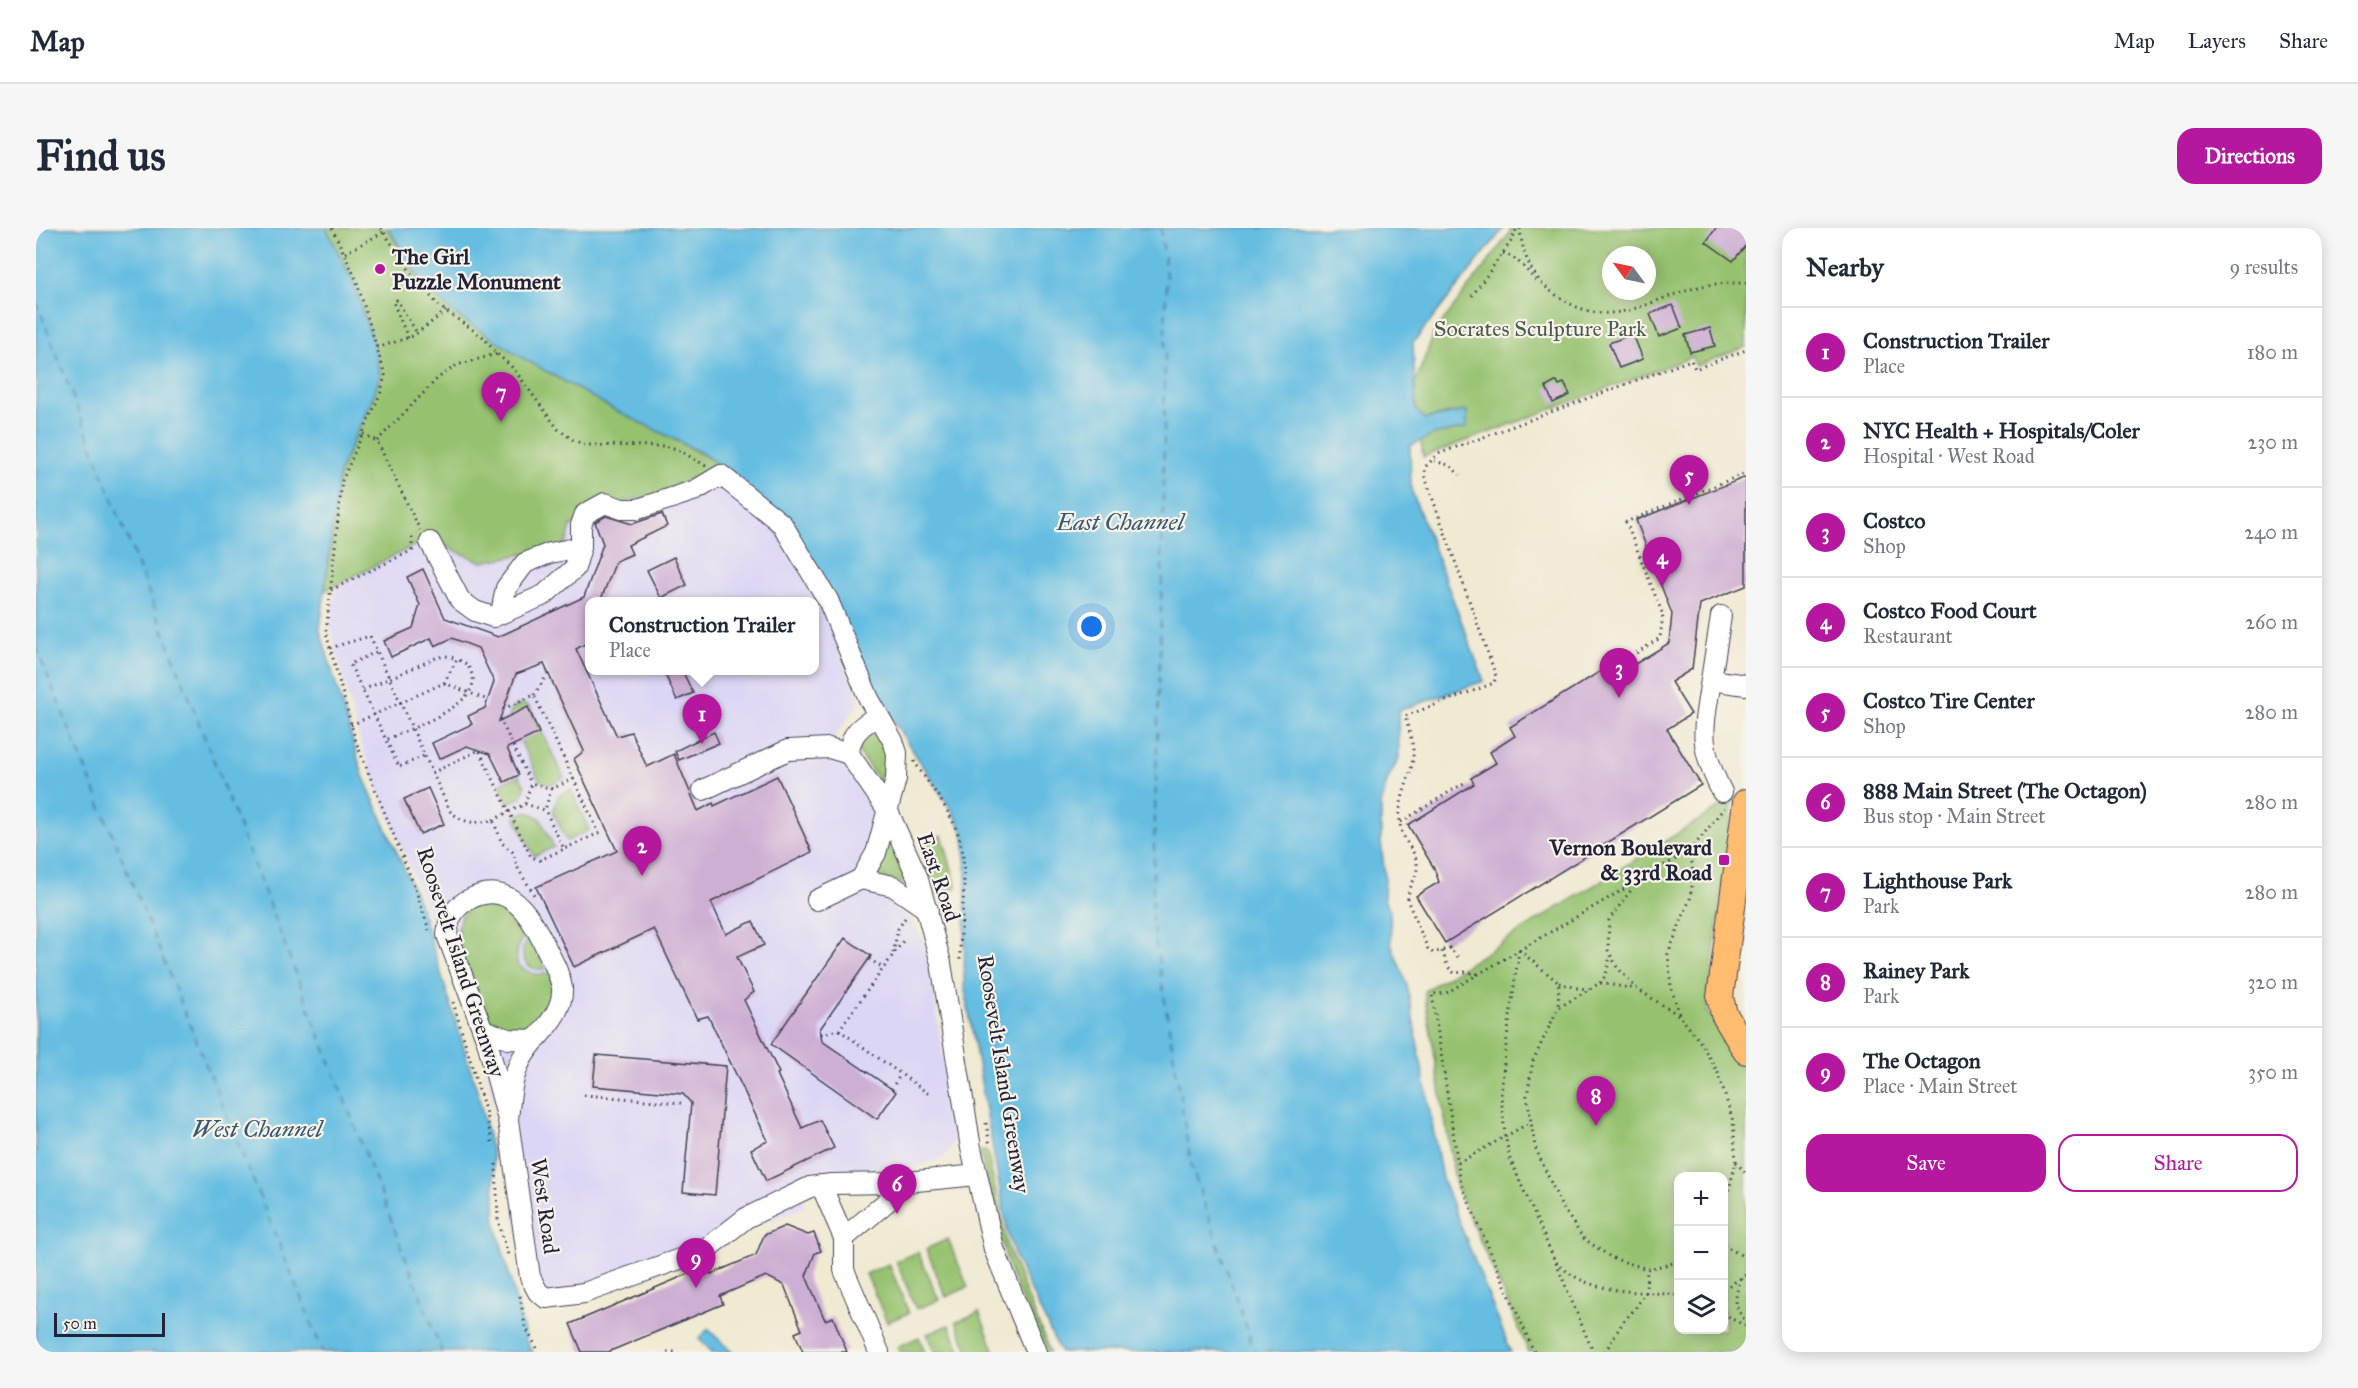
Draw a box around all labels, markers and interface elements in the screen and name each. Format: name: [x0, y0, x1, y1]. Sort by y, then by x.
text: Map: [30, 24, 85, 59]
text: Map: [2114, 28, 2155, 54]
text: Layers: [2188, 28, 2246, 54]
text: Share: [2279, 28, 2328, 54]
button: Directions: [2177, 128, 2322, 184]
text: Find us: [36, 130, 166, 182]
place label: The Girl Puzzle Monument: [391, 243, 561, 295]
north arrow: [1602, 246, 1656, 300]
text: Nearby: [1806, 251, 1884, 283]
text: 9 results: [2230, 255, 2298, 279]
marker: The Girl Puzzle Monument: [373, 262, 387, 276]
park label: Socrates Sculpture Park: [1434, 315, 1647, 342]
text: Construction Trailer: [1863, 327, 2049, 354]
text: 1: [1822, 340, 1829, 364]
text: 180 m: [2247, 340, 2298, 364]
text: Place: [1863, 354, 1905, 378]
pin: 7: [482, 372, 520, 422]
text: NYC Health + Hospitals/Coler: [1863, 417, 2140, 444]
text: 2: [1821, 430, 1830, 454]
text: 230 m: [2247, 430, 2298, 454]
text: Hospital · West Road: [1863, 444, 2035, 468]
pin: 5: [1670, 456, 1708, 505]
water label: East Channel: [1055, 507, 1186, 537]
text: Costco: [1863, 507, 1926, 534]
text: 3: [1822, 520, 1830, 544]
text: 240 m: [2244, 520, 2298, 544]
text: Shop: [1863, 534, 1906, 558]
pin: 4: [1642, 538, 1682, 587]
popup: [585, 597, 819, 675]
text: Costco Food Court: [1863, 597, 2037, 624]
text: 4: [1820, 610, 1831, 634]
text: 260 m: [2245, 610, 2298, 634]
text: Construction Trailer: [609, 611, 795, 638]
your location: [1077, 612, 1106, 641]
text: Restaurant: [1863, 624, 1953, 648]
text: Place: [609, 638, 651, 662]
pin: 3: [1600, 648, 1638, 698]
text: Costco Tire Center: [1863, 687, 2035, 714]
pin: 1: [682, 694, 722, 744]
text: 5: [1821, 700, 1830, 724]
text: 280 m: [2245, 700, 2298, 724]
text: Shop: [1863, 714, 1906, 738]
text: 888 Main Street (The Octagon): [1863, 777, 2147, 804]
text: 6: [1820, 790, 1831, 814]
text: 280 m: [2245, 790, 2298, 814]
text: Bus stop · Main Street: [1863, 804, 2045, 828]
pin: 2: [622, 826, 662, 876]
street label: East Road: [911, 829, 967, 925]
place label: Vernon Boulevard & 33rd Road: [1549, 834, 1713, 886]
street label: Roosevelt Island Greenway: [411, 843, 511, 1081]
marker: Vernon Boulevard & 33rd Road: [1717, 853, 1731, 867]
text: Lighthouse Park: [1863, 867, 2012, 894]
text: 7: [1820, 880, 1831, 904]
text: 280 m: [2245, 880, 2298, 904]
text: Park: [1863, 894, 1899, 918]
street label: Roosevelt Island Greenway: [972, 953, 1036, 1196]
text: Rainey Park: [1863, 957, 1970, 984]
text: 8: [1820, 970, 1831, 994]
text: 320 m: [2247, 970, 2298, 994]
text: Park: [1863, 984, 1899, 1008]
text: The Octagon: [1863, 1047, 1981, 1074]
text: 9: [1820, 1060, 1831, 1084]
text: 350 m: [2248, 1060, 2298, 1084]
text: Place · Main Street: [1863, 1074, 2017, 1098]
pin: 8: [1576, 1076, 1616, 1126]
water label: West Channel: [192, 1114, 325, 1144]
button: Save: [1806, 1134, 2046, 1192]
button: Share: [2058, 1134, 2298, 1192]
street label: West Road: [525, 1156, 565, 1256]
pin: 6: [878, 1164, 916, 1214]
map controls: [1674, 1172, 1728, 1334]
button: +: [1674, 1172, 1728, 1226]
button: −: [1674, 1226, 1728, 1280]
pin: 9: [676, 1238, 716, 1288]
button: layers: [1674, 1280, 1728, 1334]
scale bar: [54, 1310, 165, 1338]
text: 50 m: [63, 1314, 97, 1333]

